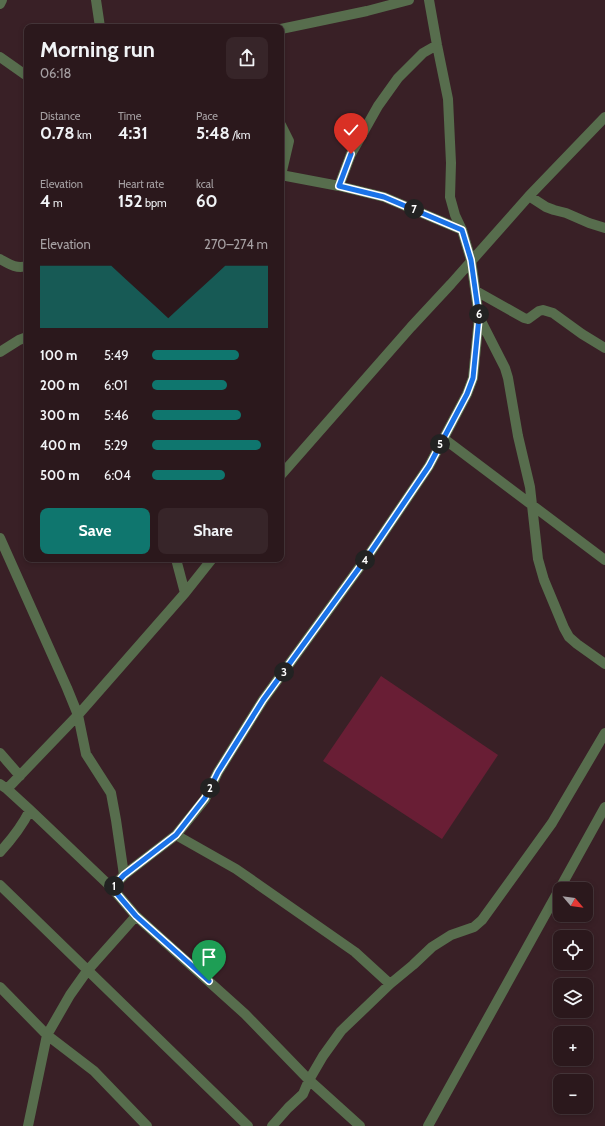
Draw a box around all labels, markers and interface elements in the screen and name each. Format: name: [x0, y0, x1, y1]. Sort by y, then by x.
text: Morning run: [40, 36, 155, 63]
button: share: [226, 37, 268, 79]
text: 06:18: [40, 65, 71, 81]
text: Distance: [40, 109, 81, 123]
text: Time: [118, 109, 141, 123]
text: Pace: [196, 109, 218, 123]
pin: [334, 113, 368, 154]
icon: check: [340, 119, 362, 141]
text: 0.78: [40, 123, 75, 143]
text: 4:31: [118, 123, 148, 143]
text: 5:48: [196, 123, 230, 143]
text: km: [75, 128, 92, 142]
text: /km: [230, 128, 250, 142]
text: Elevation: [40, 177, 83, 191]
text: Heart rate: [118, 177, 164, 191]
text: kcal: [196, 177, 214, 191]
text: 4: [40, 191, 51, 211]
text: 152: [118, 191, 142, 211]
text: 60: [196, 191, 218, 211]
text: m: [51, 196, 63, 210]
text: bpm: [142, 196, 167, 210]
pin: 7: [404, 199, 424, 219]
text: 7: [411, 202, 417, 216]
text: Elevation: [40, 236, 91, 252]
text: 270–274 m: [204, 236, 268, 252]
pin: 6: [469, 304, 489, 324]
text: 6: [476, 307, 482, 321]
text: 100 m: [40, 347, 77, 363]
text: 5:49: [104, 347, 129, 363]
text: 200 m: [40, 377, 79, 393]
text: 6:01: [104, 377, 127, 393]
text: 300 m: [40, 407, 80, 423]
text: 5:46: [104, 407, 129, 423]
pin: 5: [430, 434, 450, 454]
text: 400 m: [40, 437, 81, 453]
text: 5:29: [104, 437, 128, 453]
text: 5: [437, 437, 443, 451]
text: 500 m: [40, 467, 80, 483]
text: 6:04: [104, 467, 131, 483]
button: Save: [40, 508, 150, 554]
button: Share: [158, 508, 268, 554]
pin: 4: [355, 550, 375, 570]
text: 4: [362, 553, 368, 567]
pin: 3: [274, 662, 294, 682]
text: 3: [281, 665, 287, 679]
pin: 2: [200, 778, 220, 798]
text: 2: [207, 781, 213, 795]
pin: 1: [104, 876, 124, 896]
text: 1: [112, 879, 116, 893]
north arrow: [553, 882, 593, 922]
map controls: [553, 882, 593, 1114]
button: locate: [553, 930, 593, 970]
pin: [192, 940, 226, 981]
icon: arrive: [198, 946, 220, 968]
button: layers: [553, 978, 593, 1018]
button: +: [553, 1026, 593, 1066]
button: −: [553, 1074, 593, 1114]

